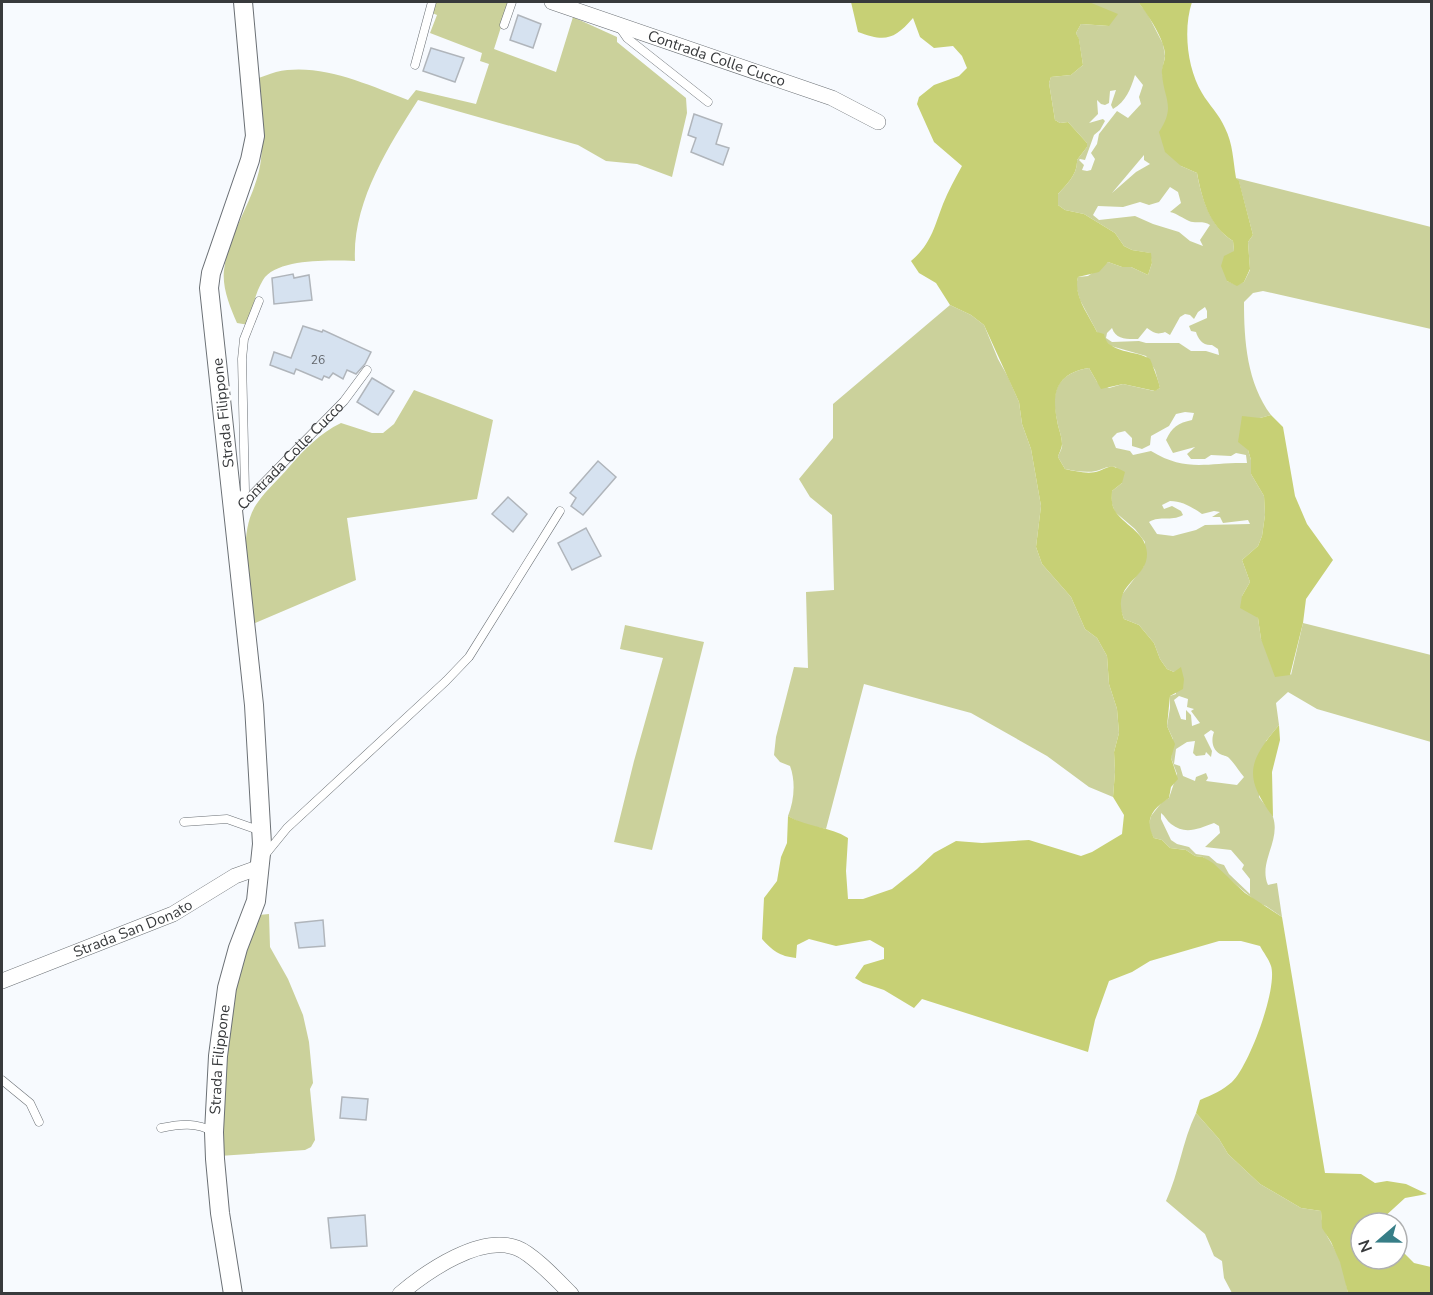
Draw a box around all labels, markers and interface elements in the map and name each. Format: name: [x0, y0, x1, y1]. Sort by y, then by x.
street label: Contrada Colle Cucco: [645, 26, 788, 91]
house number: 26: [311, 352, 325, 368]
street label: Strada Filippone: [207, 357, 239, 469]
street label: Contrada Colle Cucco: [233, 397, 348, 514]
street label: Strada San Donato: [70, 894, 196, 962]
street label: Strada Filippone: [205, 1003, 235, 1115]
north arrow: [1349, 1211, 1409, 1271]
text: N: [1353, 1236, 1378, 1255]

